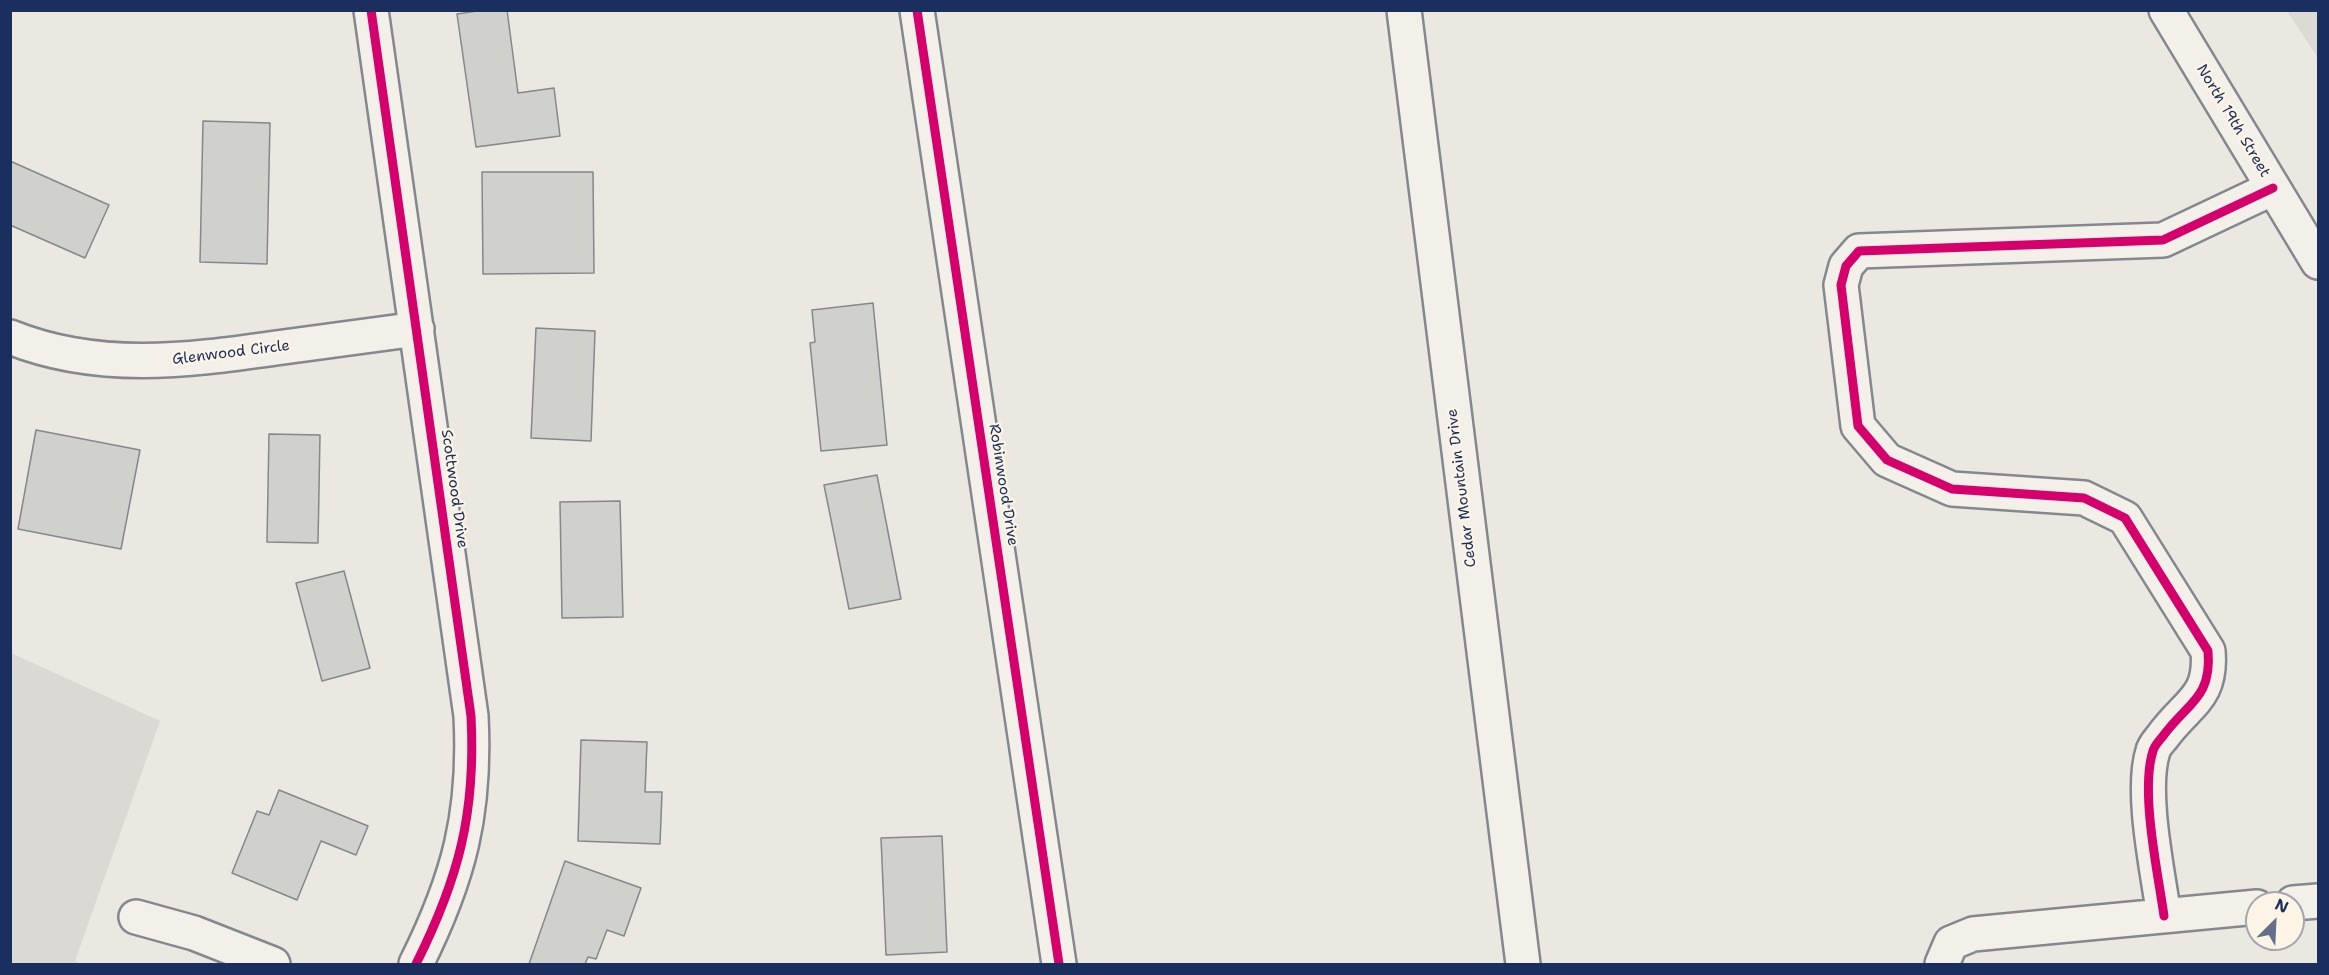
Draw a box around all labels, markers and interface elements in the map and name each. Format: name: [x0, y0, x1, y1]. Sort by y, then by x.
street label: North 19th Street: [2192, 61, 2274, 181]
street label: Glenwood Circle: [171, 337, 291, 369]
street label: Cedar Mountain Drive: [1443, 408, 1481, 568]
street label: Robinwood Drive: [984, 423, 1022, 547]
street label: Scottwood Drive: [437, 429, 471, 549]
north arrow: [2245, 891, 2305, 951]
text: N: [2272, 894, 2292, 918]

